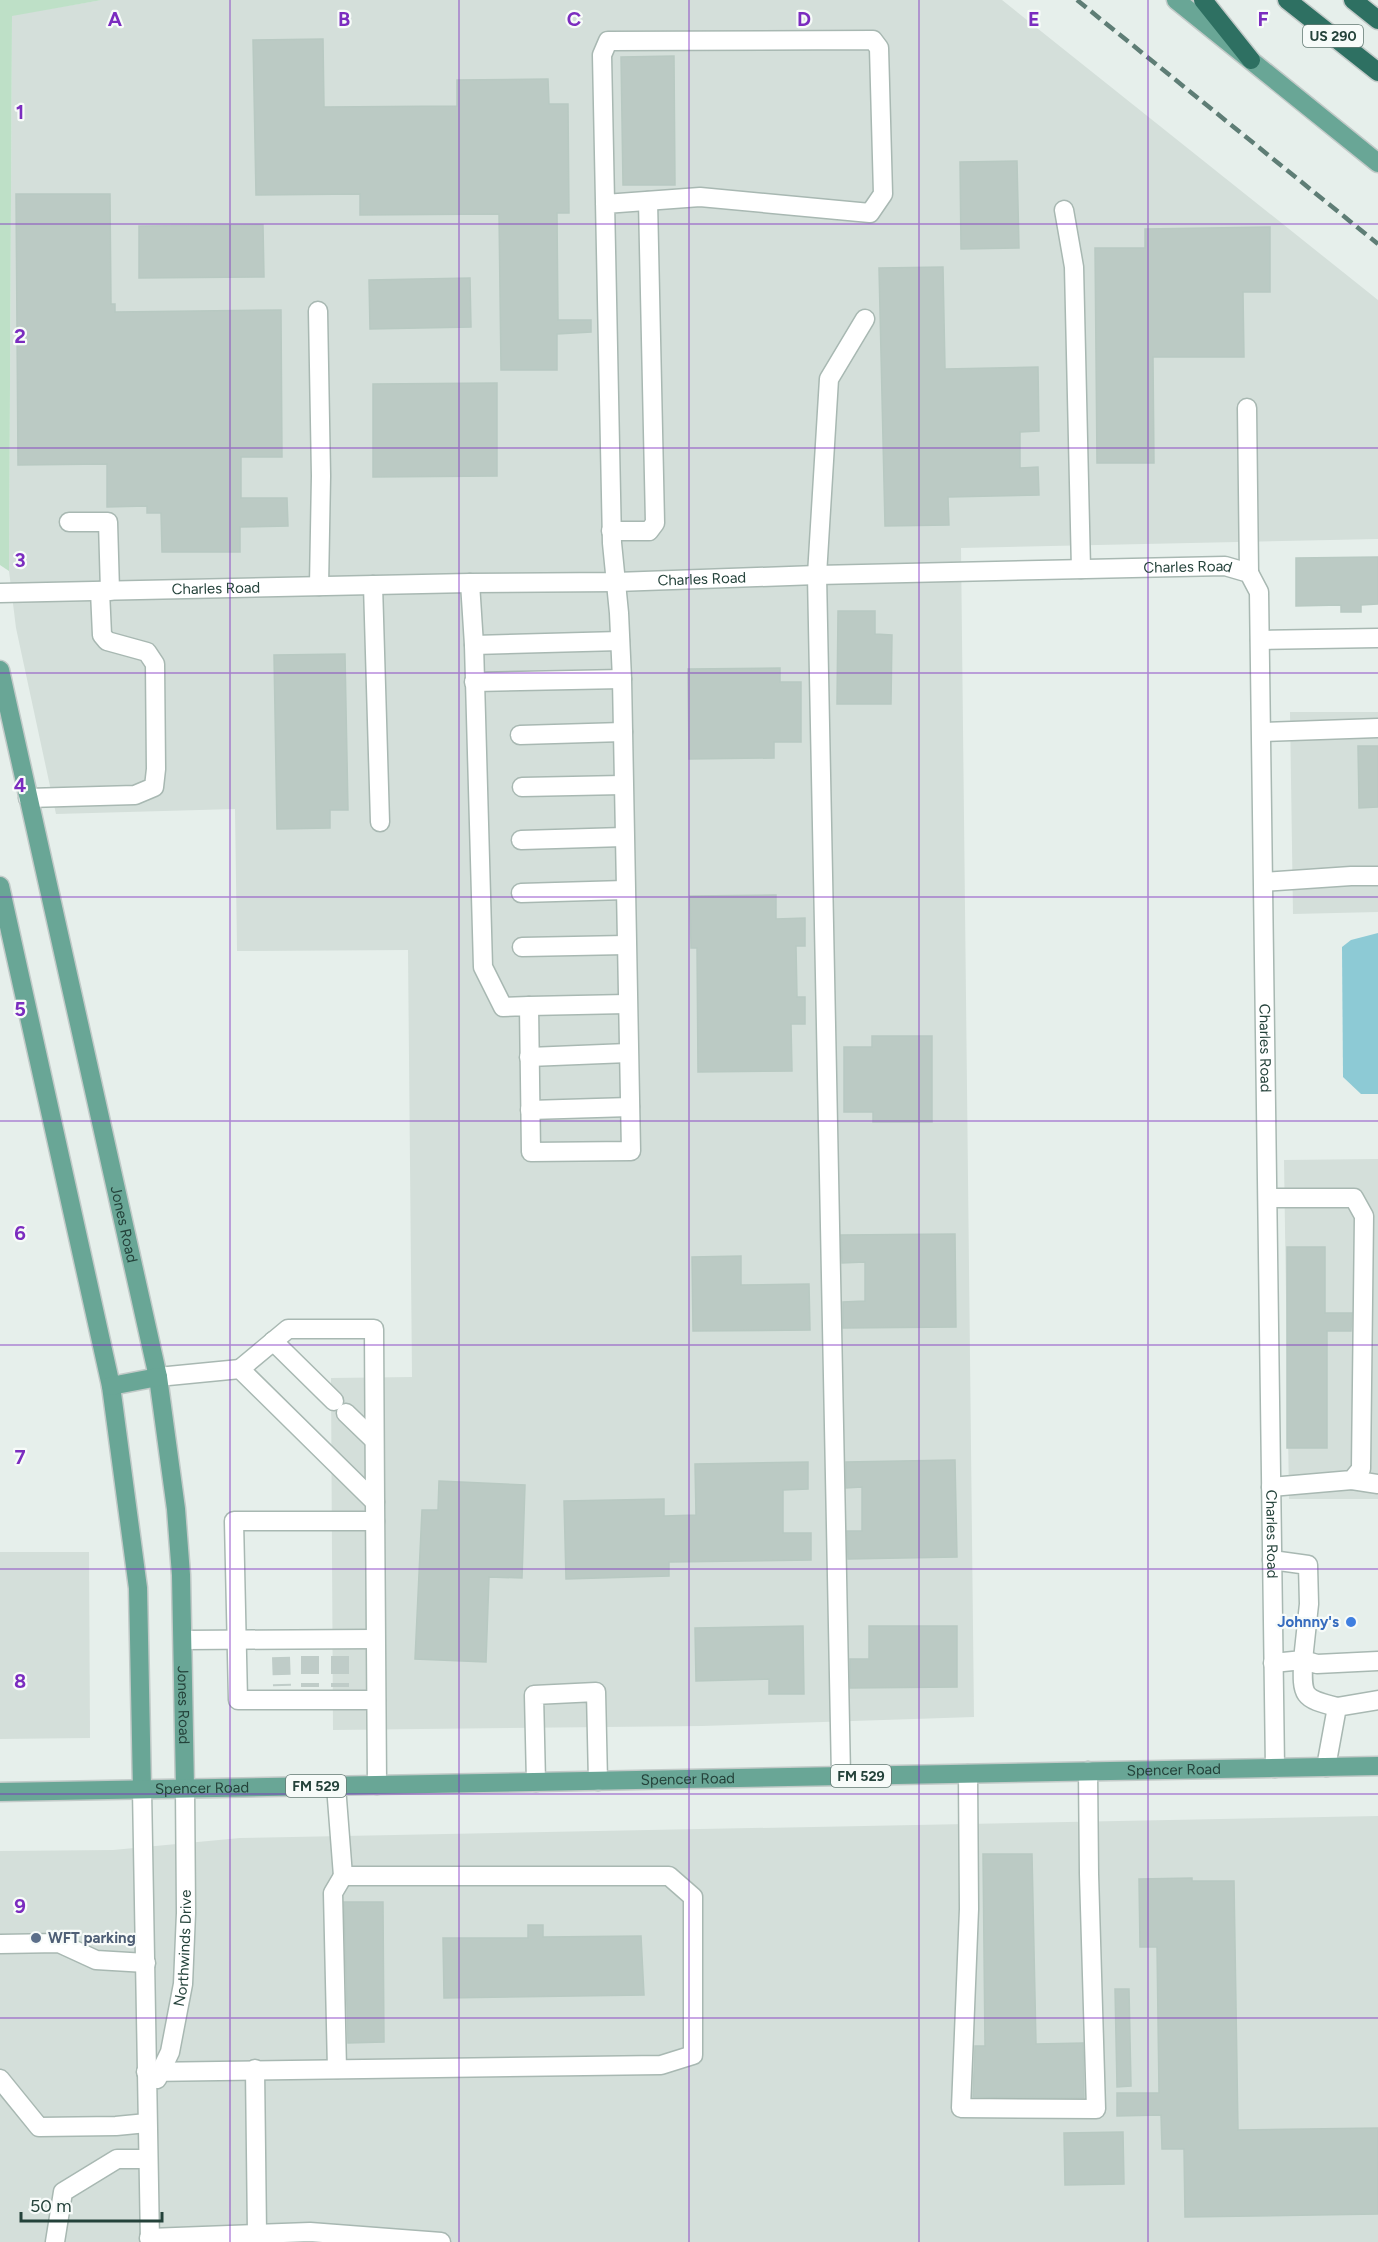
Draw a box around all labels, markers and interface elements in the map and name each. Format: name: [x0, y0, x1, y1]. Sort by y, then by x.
text: A: [108, 7, 123, 31]
text: B: [338, 7, 350, 31]
text: C: [567, 7, 581, 31]
text: D: [797, 7, 811, 31]
text: E: [1028, 7, 1040, 31]
text: F: [1257, 7, 1269, 31]
road number: US 290: [1303, 25, 1363, 47]
text: 1: [16, 100, 24, 124]
text: 2: [14, 324, 26, 348]
text: 3: [14, 548, 26, 572]
street label: Charles Road: [1143, 557, 1234, 577]
street label: Charles Road: [657, 568, 746, 590]
street label: Charles Road: [171, 578, 260, 598]
text: 4: [14, 773, 27, 797]
text: 5: [14, 997, 26, 1021]
street label: Charles Road: [1256, 1004, 1275, 1093]
street label: Jones Road: [107, 1184, 141, 1264]
text: 6: [14, 1221, 26, 1245]
text: 7: [14, 1445, 26, 1469]
street label: Charles Road: [1262, 1490, 1281, 1579]
place label: Johnny's: [1277, 1613, 1339, 1631]
marker: Johnny's: [1344, 1615, 1358, 1629]
street label: Jones Road: [174, 1666, 193, 1744]
text: 8: [14, 1669, 26, 1693]
street label: Spencer Road: [1126, 1760, 1221, 1780]
road number: FM 529: [831, 1765, 891, 1787]
street label: Spencer Road: [641, 1769, 735, 1789]
road number: FM 529: [286, 1775, 346, 1797]
street label: Spencer Road: [155, 1778, 249, 1798]
street label: Northwinds Drive: [170, 1890, 195, 2008]
text: 9: [14, 1894, 26, 1918]
place label: WFT parking: [48, 1929, 136, 1947]
marker: WFT parking: [29, 1931, 43, 1945]
scale bar: [21, 2185, 162, 2223]
text: 50 m: [30, 2195, 72, 2217]

